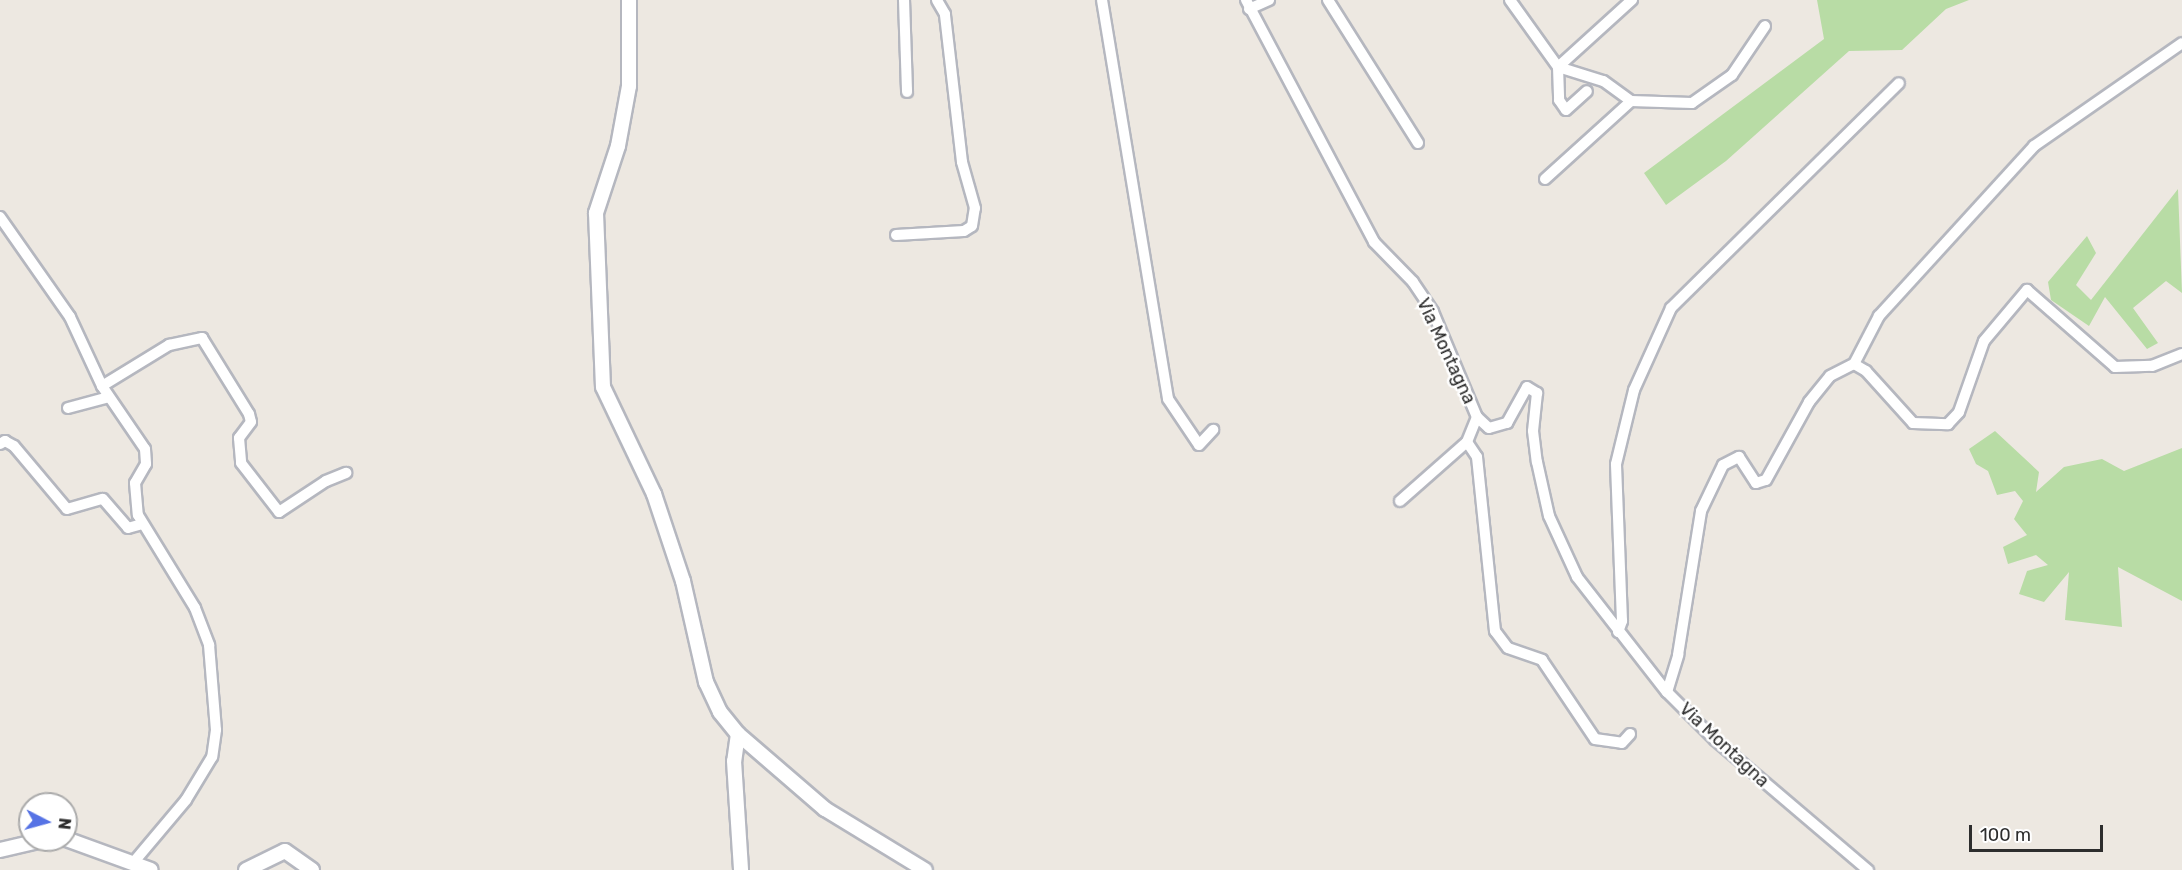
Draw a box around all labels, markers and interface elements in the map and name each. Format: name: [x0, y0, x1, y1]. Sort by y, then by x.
street label: Via Montagna: [1412, 295, 1480, 407]
street label: Via Montagna: [1675, 698, 1773, 792]
north arrow: [18, 792, 78, 852]
scale bar: [1972, 813, 2106, 851]
text: N: [54, 817, 74, 830]
text: 100 m: [1980, 824, 2031, 846]

